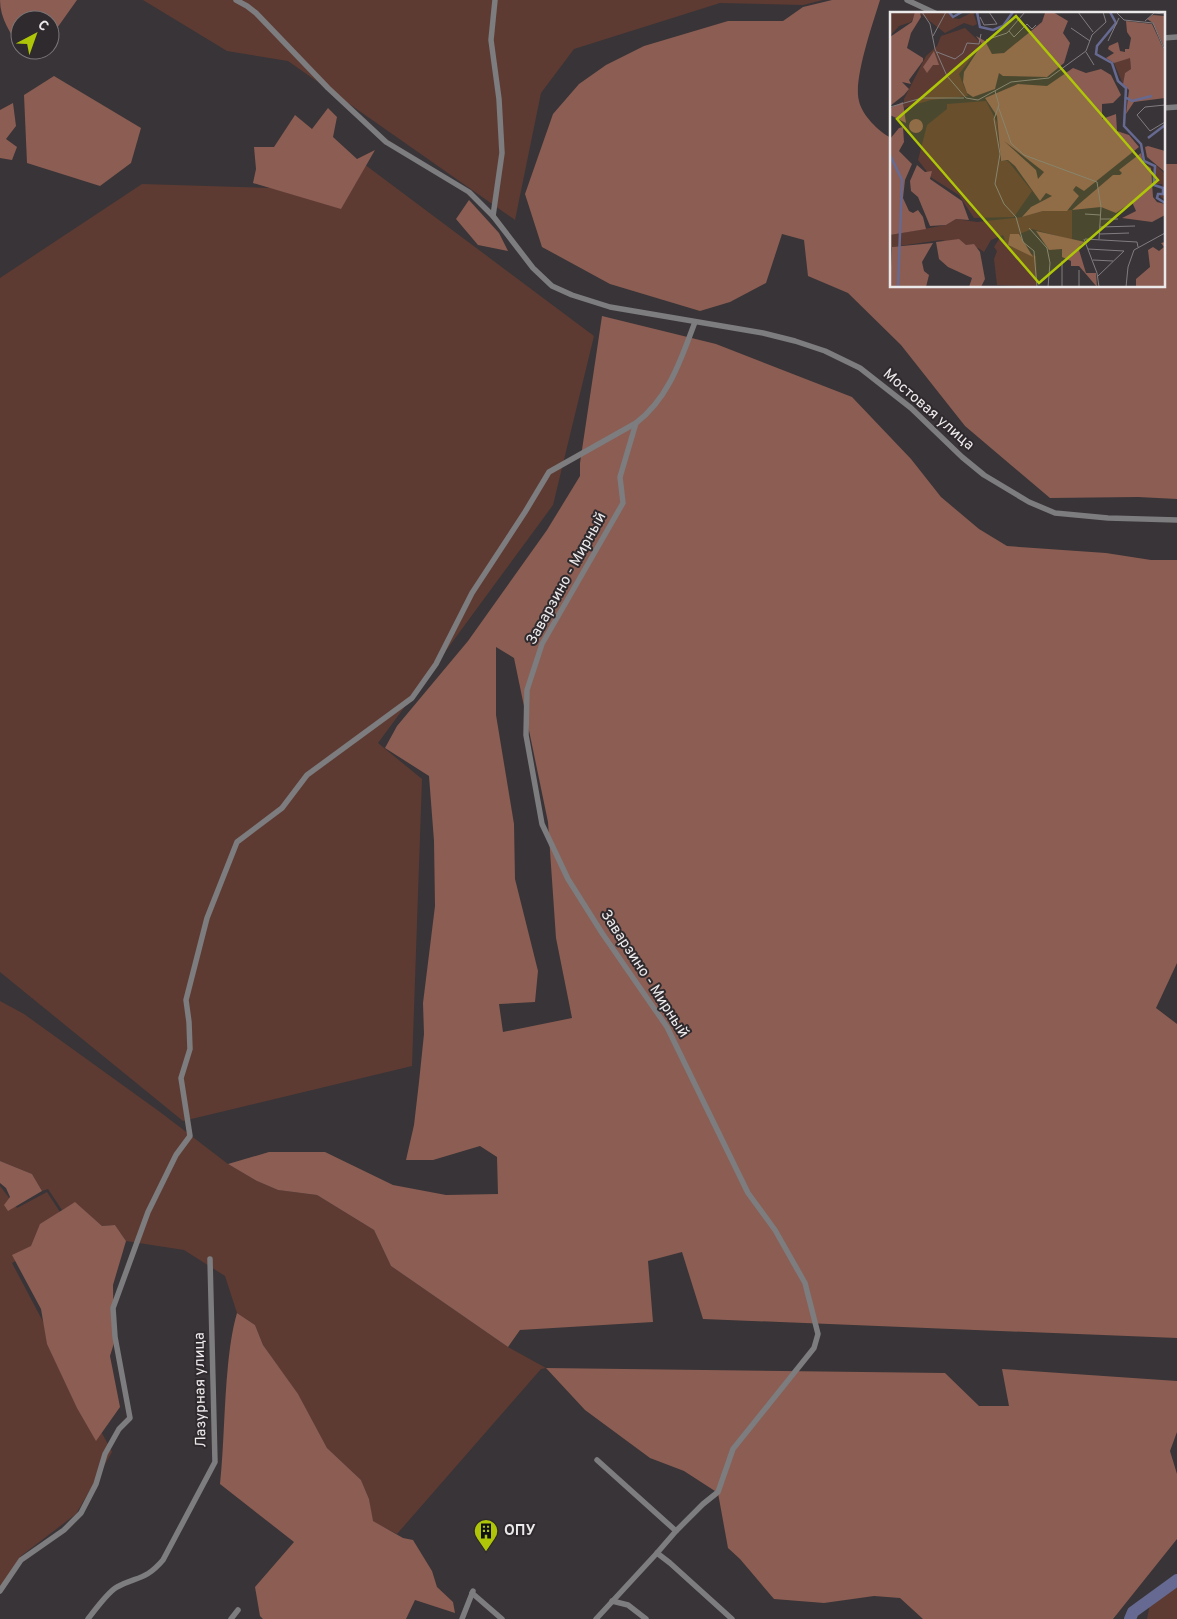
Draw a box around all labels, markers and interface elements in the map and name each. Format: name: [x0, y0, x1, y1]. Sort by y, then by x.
north arrow: [10, 10, 60, 60]
inset map: [890, 12, 1164, 288]
text: С: [34, 17, 52, 36]
street label: Мостовая улица: [878, 365, 978, 455]
street label: Заварзино - Мирный: [523, 509, 611, 649]
street label: Заварзино - Мирный: [596, 906, 692, 1042]
street label: Лазурная улица: [190, 1332, 212, 1448]
building icon: ОПУ: [473, 1518, 499, 1552]
place label: ОПУ: [504, 1522, 536, 1541]

